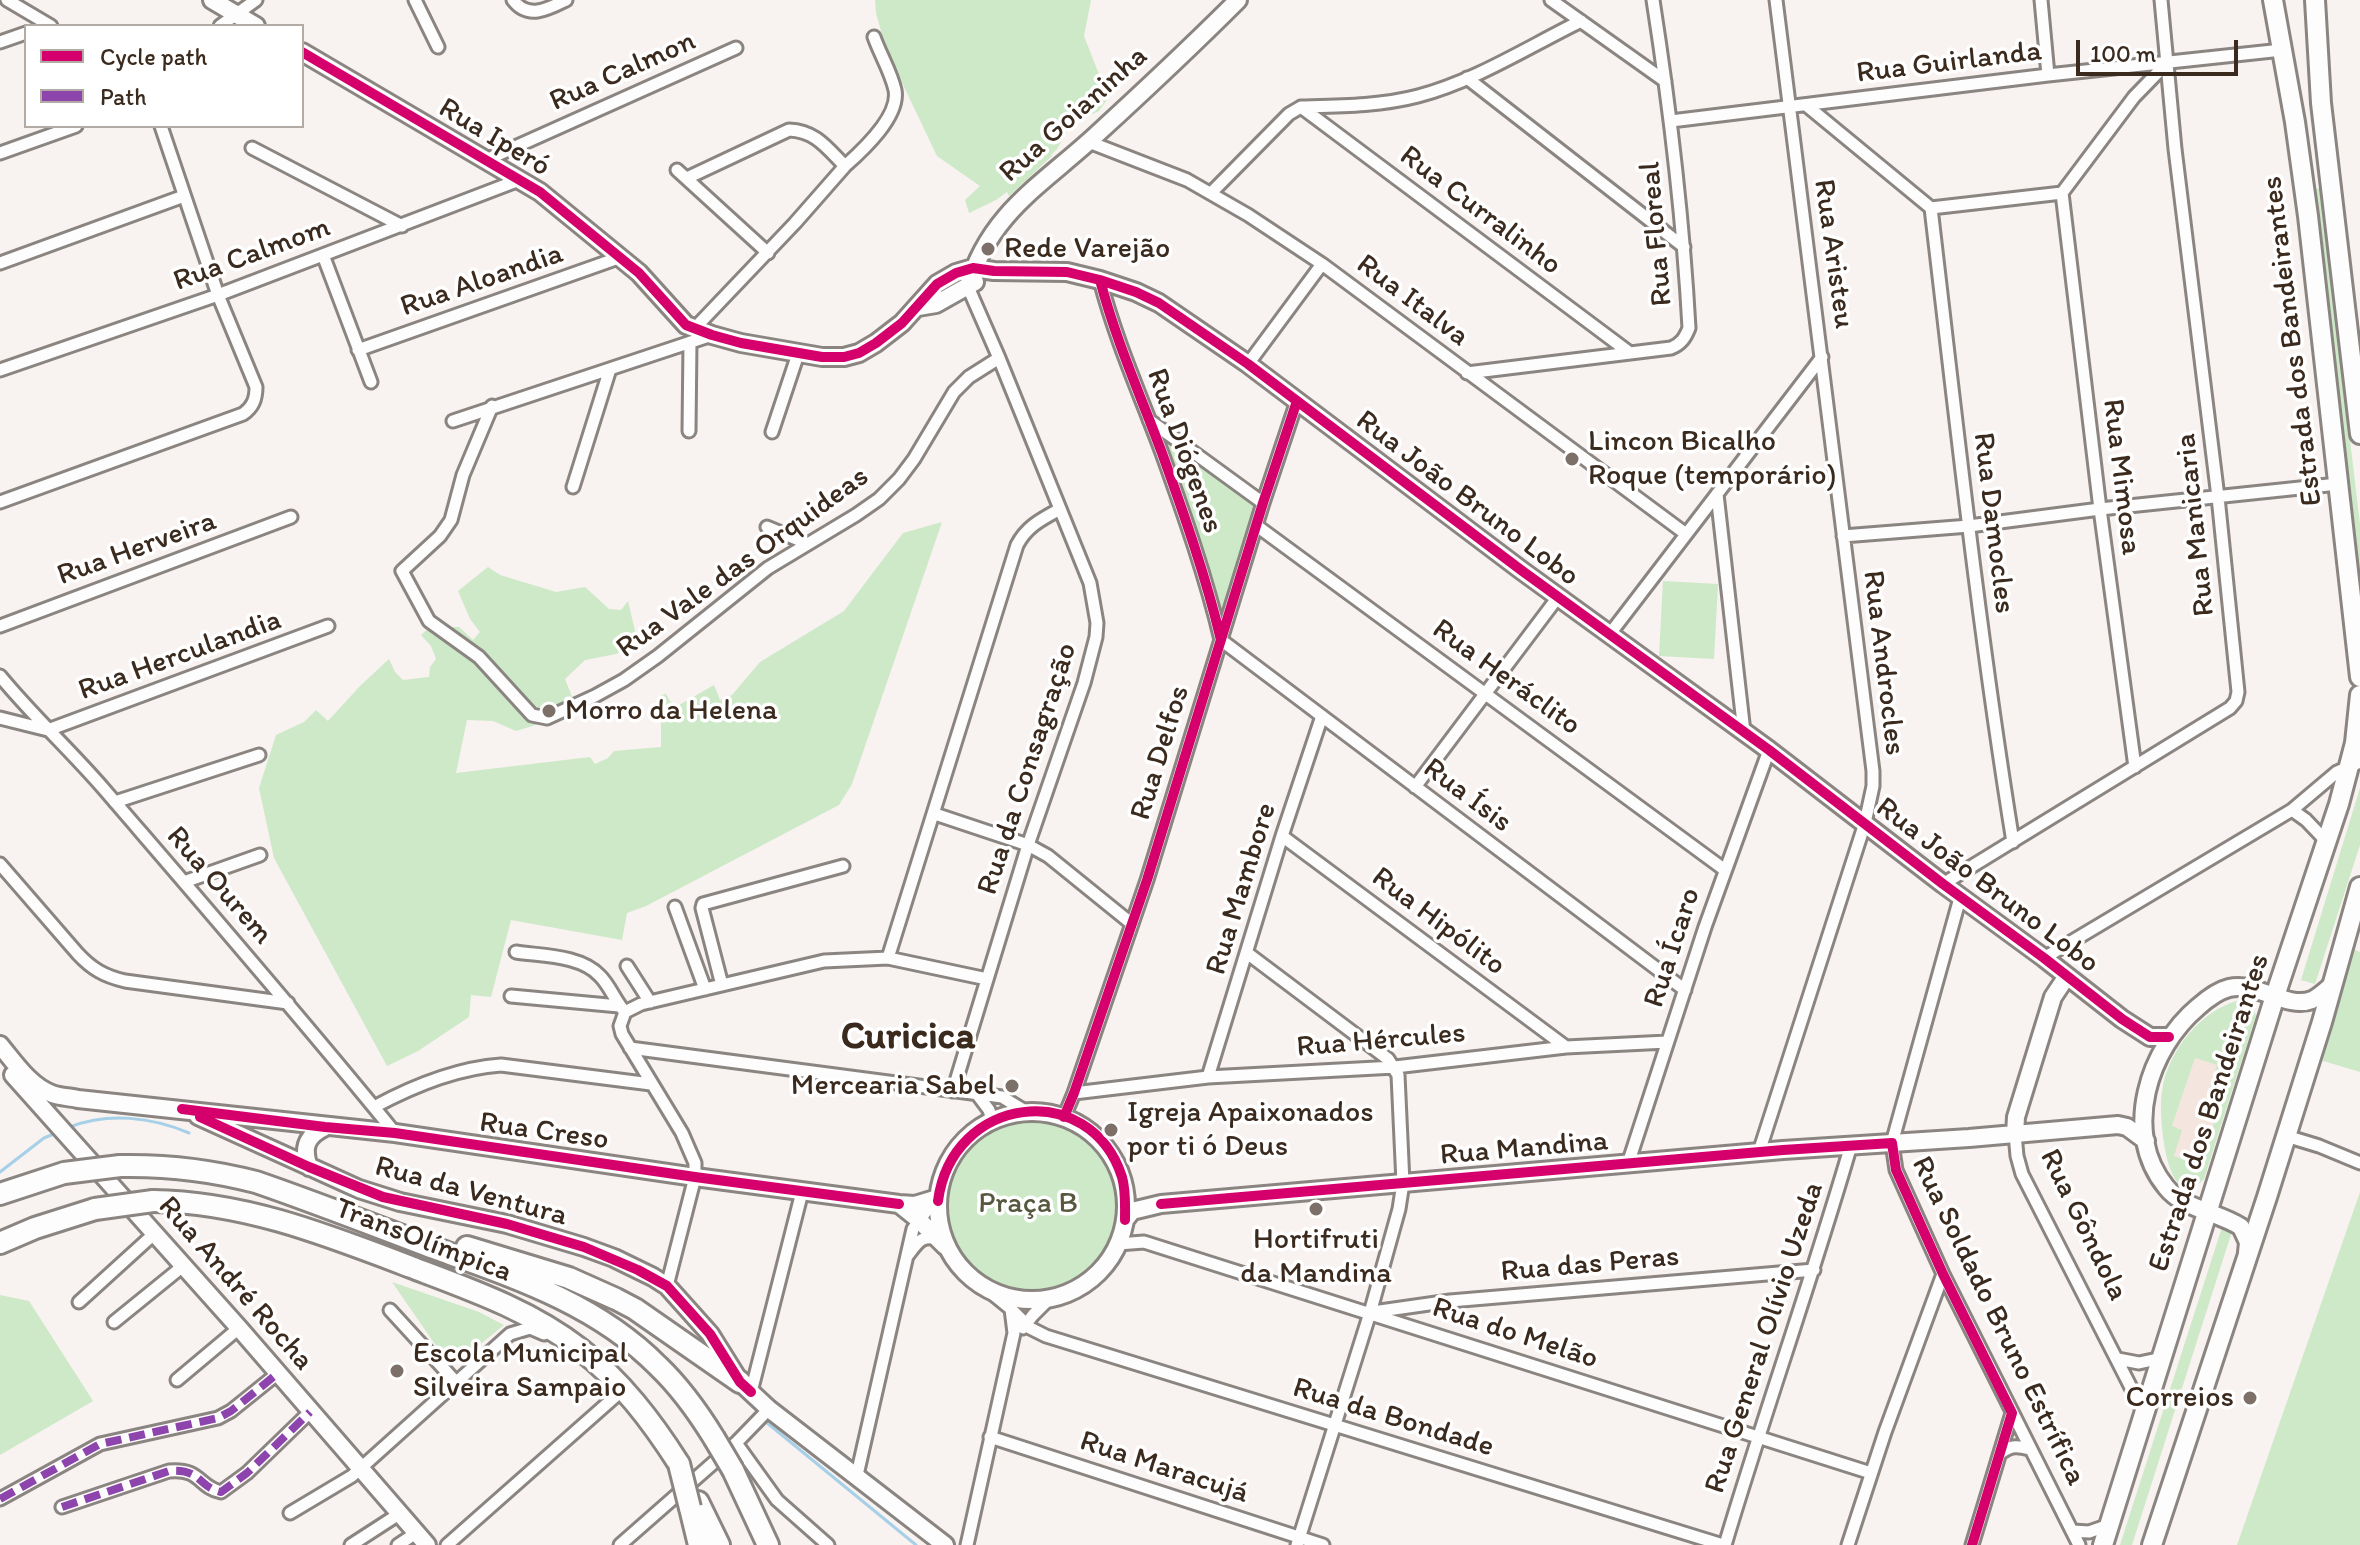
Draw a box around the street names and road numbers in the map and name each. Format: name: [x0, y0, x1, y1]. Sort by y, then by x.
street label: Rua Calmon: [544, 24, 702, 120]
street label: Rua Guirlanda: [1854, 34, 2044, 92]
street label: Rua Goianinha: [993, 39, 1155, 191]
street label: Rua Iperó: [431, 91, 557, 185]
street label: Rua Curralinho: [1392, 138, 1568, 284]
street label: Rua Floreal: [1633, 160, 1681, 308]
street label: Estrada dos Bandeirantes: [2255, 174, 2331, 508]
street label: Rua Aristeu: [1805, 177, 1861, 331]
street label: Rua Calmom: [169, 210, 335, 300]
street label: Rua Aloandia: [396, 236, 568, 326]
street label: Rua Italva: [1349, 247, 1475, 355]
street label: Rua Diógenes: [1138, 364, 1230, 538]
street label: Rua Mimosa: [2094, 397, 2148, 557]
street label: Rua João Bruno Lobo: [1348, 403, 1586, 595]
street label: Rua Damocles: [1964, 430, 2022, 616]
street label: Rua Manicaria: [2169, 432, 2223, 618]
street label: Rua Vale das Orquideas: [610, 459, 876, 667]
street label: Rua Herveira: [53, 504, 221, 594]
street label: Rua Androcles: [1854, 568, 1912, 758]
street label: Rua Herculandia: [74, 603, 286, 709]
street label: Rua Heráclito: [1425, 612, 1587, 744]
street label: Rua da Consagração: [970, 638, 1086, 900]
street label: Rua Delfos: [1123, 681, 1199, 825]
street label: Rua Ísis: [1416, 751, 1518, 841]
street label: Rua João Bruno Lobo: [1868, 790, 2106, 982]
street label: Rua Mambore: [1199, 799, 1285, 979]
street label: Rua Ourem: [158, 820, 280, 952]
street label: Rua Hipólito: [1364, 860, 1512, 984]
street label: Rua Ícaro: [1637, 884, 1709, 1012]
street label: Estrada dos Bandeirantes: [2142, 950, 2278, 1276]
street label: Rua Hércules: [1295, 1016, 1467, 1066]
street label: Rua Creso: [477, 1105, 611, 1159]
street label: Rua Mandina: [1438, 1124, 1610, 1174]
street label: Rua Gôndola: [2031, 1143, 2135, 1307]
street label: Rua da Ventura: [371, 1149, 571, 1235]
street label: Rua Soldado Bruno Estrífica: [1903, 1151, 2093, 1491]
street label: Rua General Olívio Uzeda: [1698, 1178, 1832, 1498]
street label: Rua André Rocha: [150, 1190, 320, 1378]
street label: TransOlímpica: [330, 1191, 516, 1291]
street label: Rua das Peras: [1499, 1239, 1681, 1291]
street label: Rua do Melão: [1428, 1290, 1602, 1378]
street label: Rua da Bondade: [1288, 1370, 1498, 1466]
street label: Rua Maracujá: [1075, 1424, 1253, 1512]

